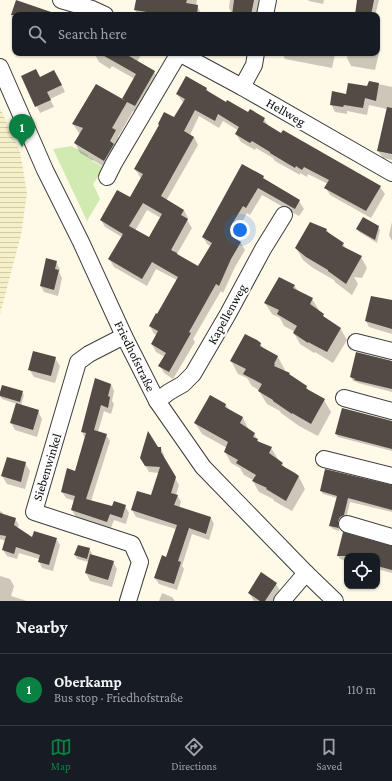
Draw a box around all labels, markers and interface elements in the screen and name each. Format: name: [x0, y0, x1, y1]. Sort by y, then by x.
search box: [12, 12, 380, 56]
icon: search: [26, 23, 48, 45]
text: Search here: [58, 26, 127, 42]
street label: Hellweg: [264, 95, 309, 129]
pin: 1: [9, 114, 35, 147]
your location: [230, 220, 250, 240]
street label: Kapellenweg: [204, 281, 250, 347]
street label: Friedhofstraße: [111, 318, 159, 394]
street label: Siebenwinkel: [30, 431, 65, 503]
map controls: [344, 553, 380, 589]
button: locate: [344, 553, 380, 589]
text: Nearby: [16, 618, 68, 637]
text: Oberkamp: [54, 674, 122, 690]
text: 1: [27, 682, 31, 697]
text: 110 m: [347, 682, 376, 697]
text: Bus stop · Friedhofstraße: [54, 690, 183, 705]
tab: Map: [50, 736, 72, 772]
tab: Directions: [171, 736, 217, 772]
tab: Saved: [316, 736, 342, 772]

